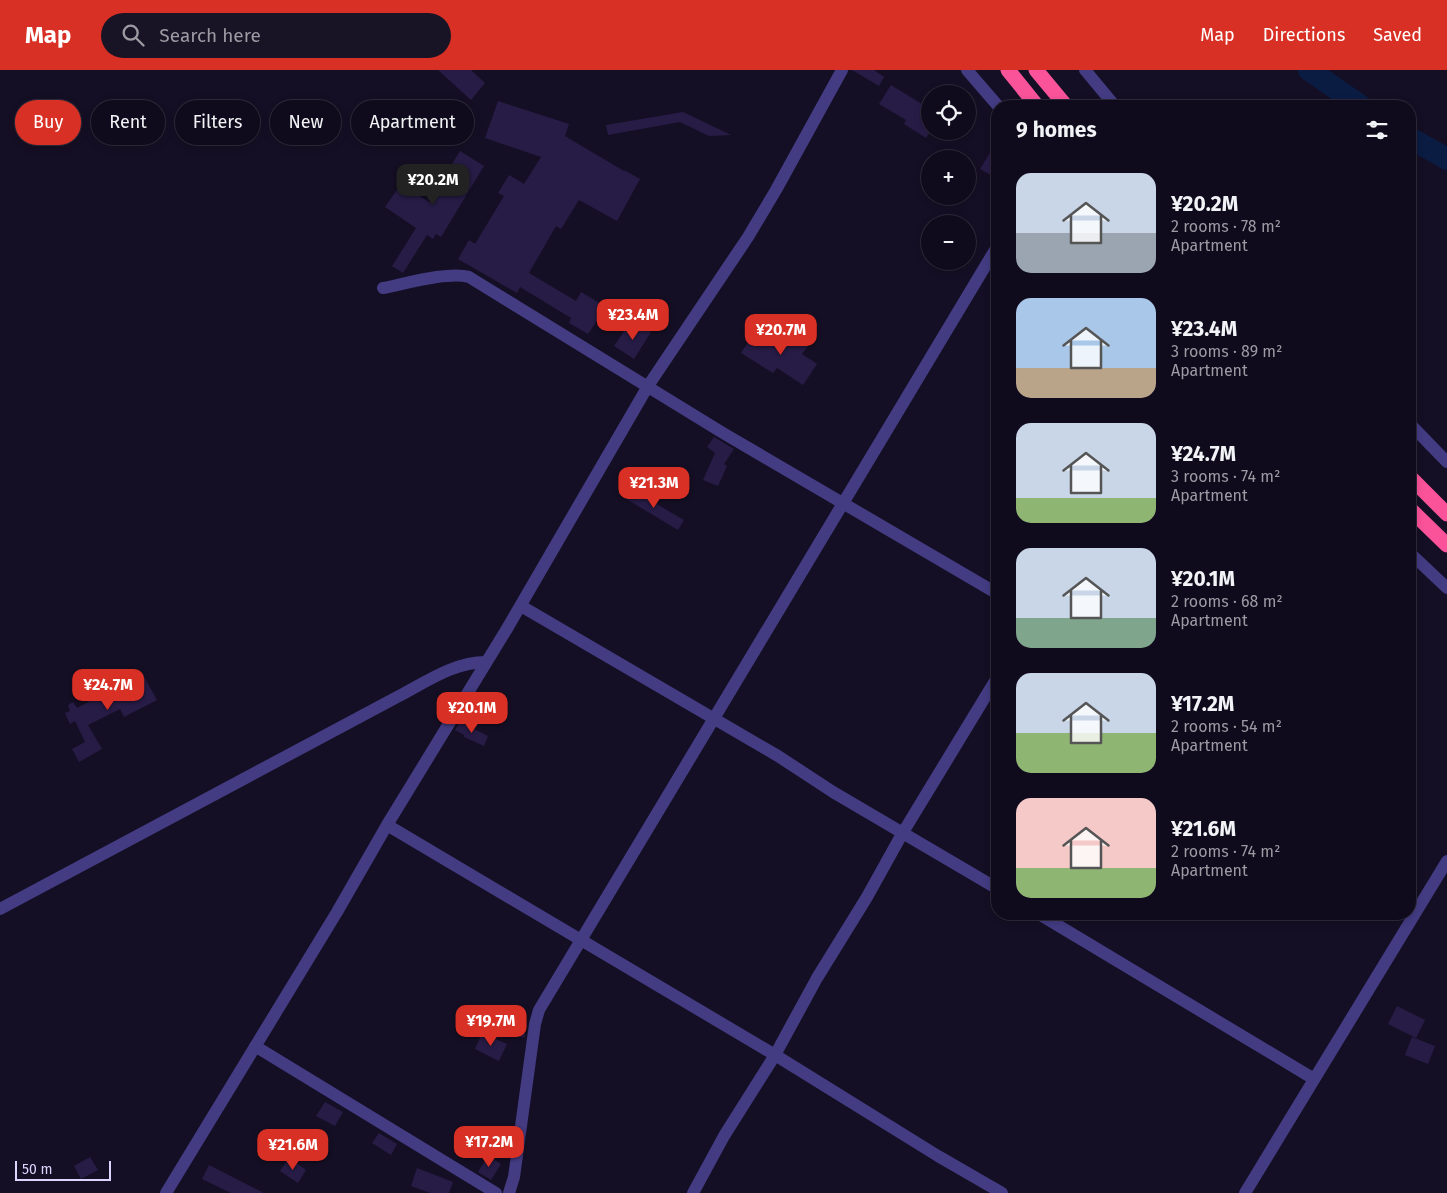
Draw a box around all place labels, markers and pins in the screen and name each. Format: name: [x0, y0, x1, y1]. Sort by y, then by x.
pin: ¥20.2M: [392, 164, 474, 206]
pin: ¥23.4M: [592, 298, 674, 341]
pin: ¥20.7M: [740, 314, 822, 356]
pin: ¥21.3M: [613, 466, 695, 509]
pin: ¥24.7M: [67, 668, 149, 711]
pin: ¥20.1M: [431, 692, 513, 734]
pin: ¥19.7M: [450, 1004, 532, 1047]
pin: ¥17.2M: [448, 1126, 530, 1168]
pin: ¥21.6M: [252, 1128, 334, 1171]

